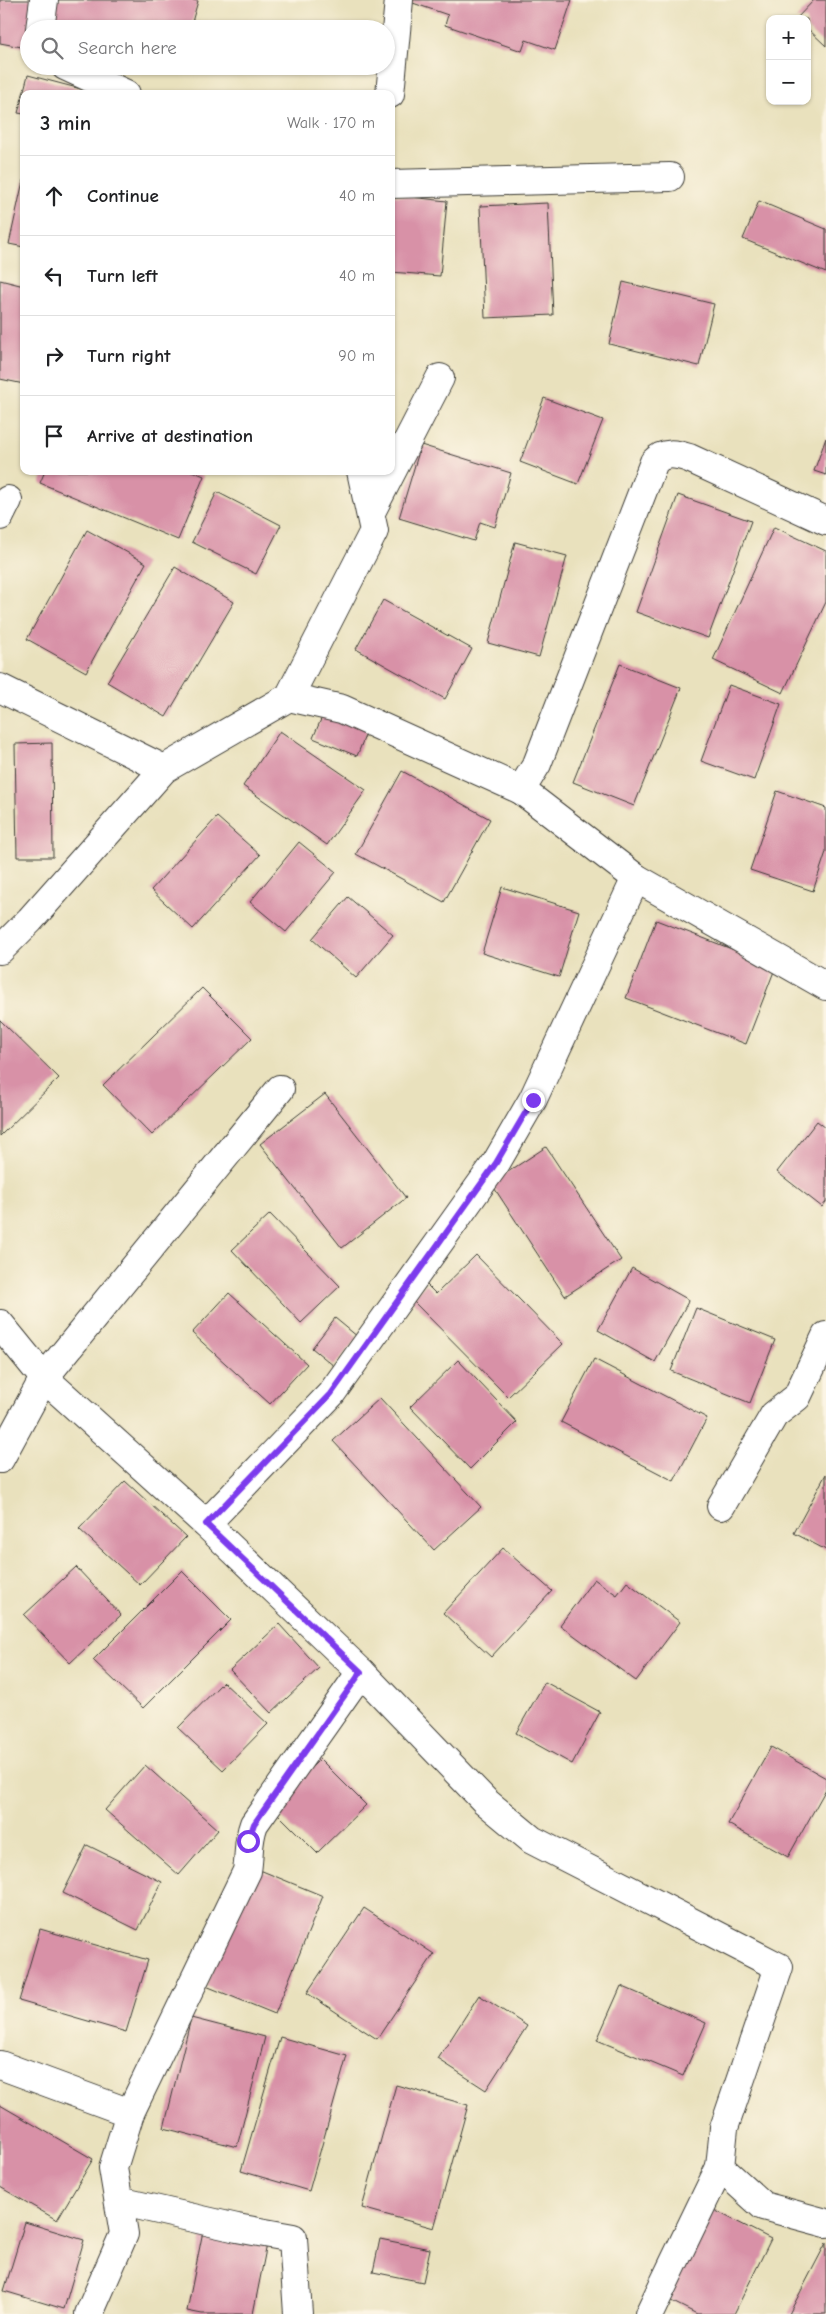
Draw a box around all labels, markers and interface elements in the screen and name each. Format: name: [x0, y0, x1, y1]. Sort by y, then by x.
map controls: [766, 15, 811, 105]
button: +: [766, 15, 811, 60]
search box: [20, 20, 395, 75]
icon: search: [38, 34, 66, 62]
text: Search here: [78, 37, 177, 59]
button: −: [766, 60, 811, 105]
text: 3 min: [40, 111, 91, 135]
text: Walk · 170 m: [287, 114, 375, 132]
icon: ahead: [40, 182, 68, 210]
text: Continue: [87, 185, 159, 207]
text: 40 m: [339, 187, 375, 205]
icon: left: [40, 262, 68, 290]
text: Turn left: [87, 265, 158, 287]
text: 40 m: [339, 267, 375, 285]
icon: right: [40, 342, 68, 370]
text: Turn right: [87, 345, 171, 367]
text: 90 m: [338, 347, 375, 365]
icon: arrive: [40, 422, 68, 450]
text: Arrive at destination: [87, 425, 253, 447]
route end: [522, 1089, 545, 1112]
route start: [237, 1830, 260, 1853]

